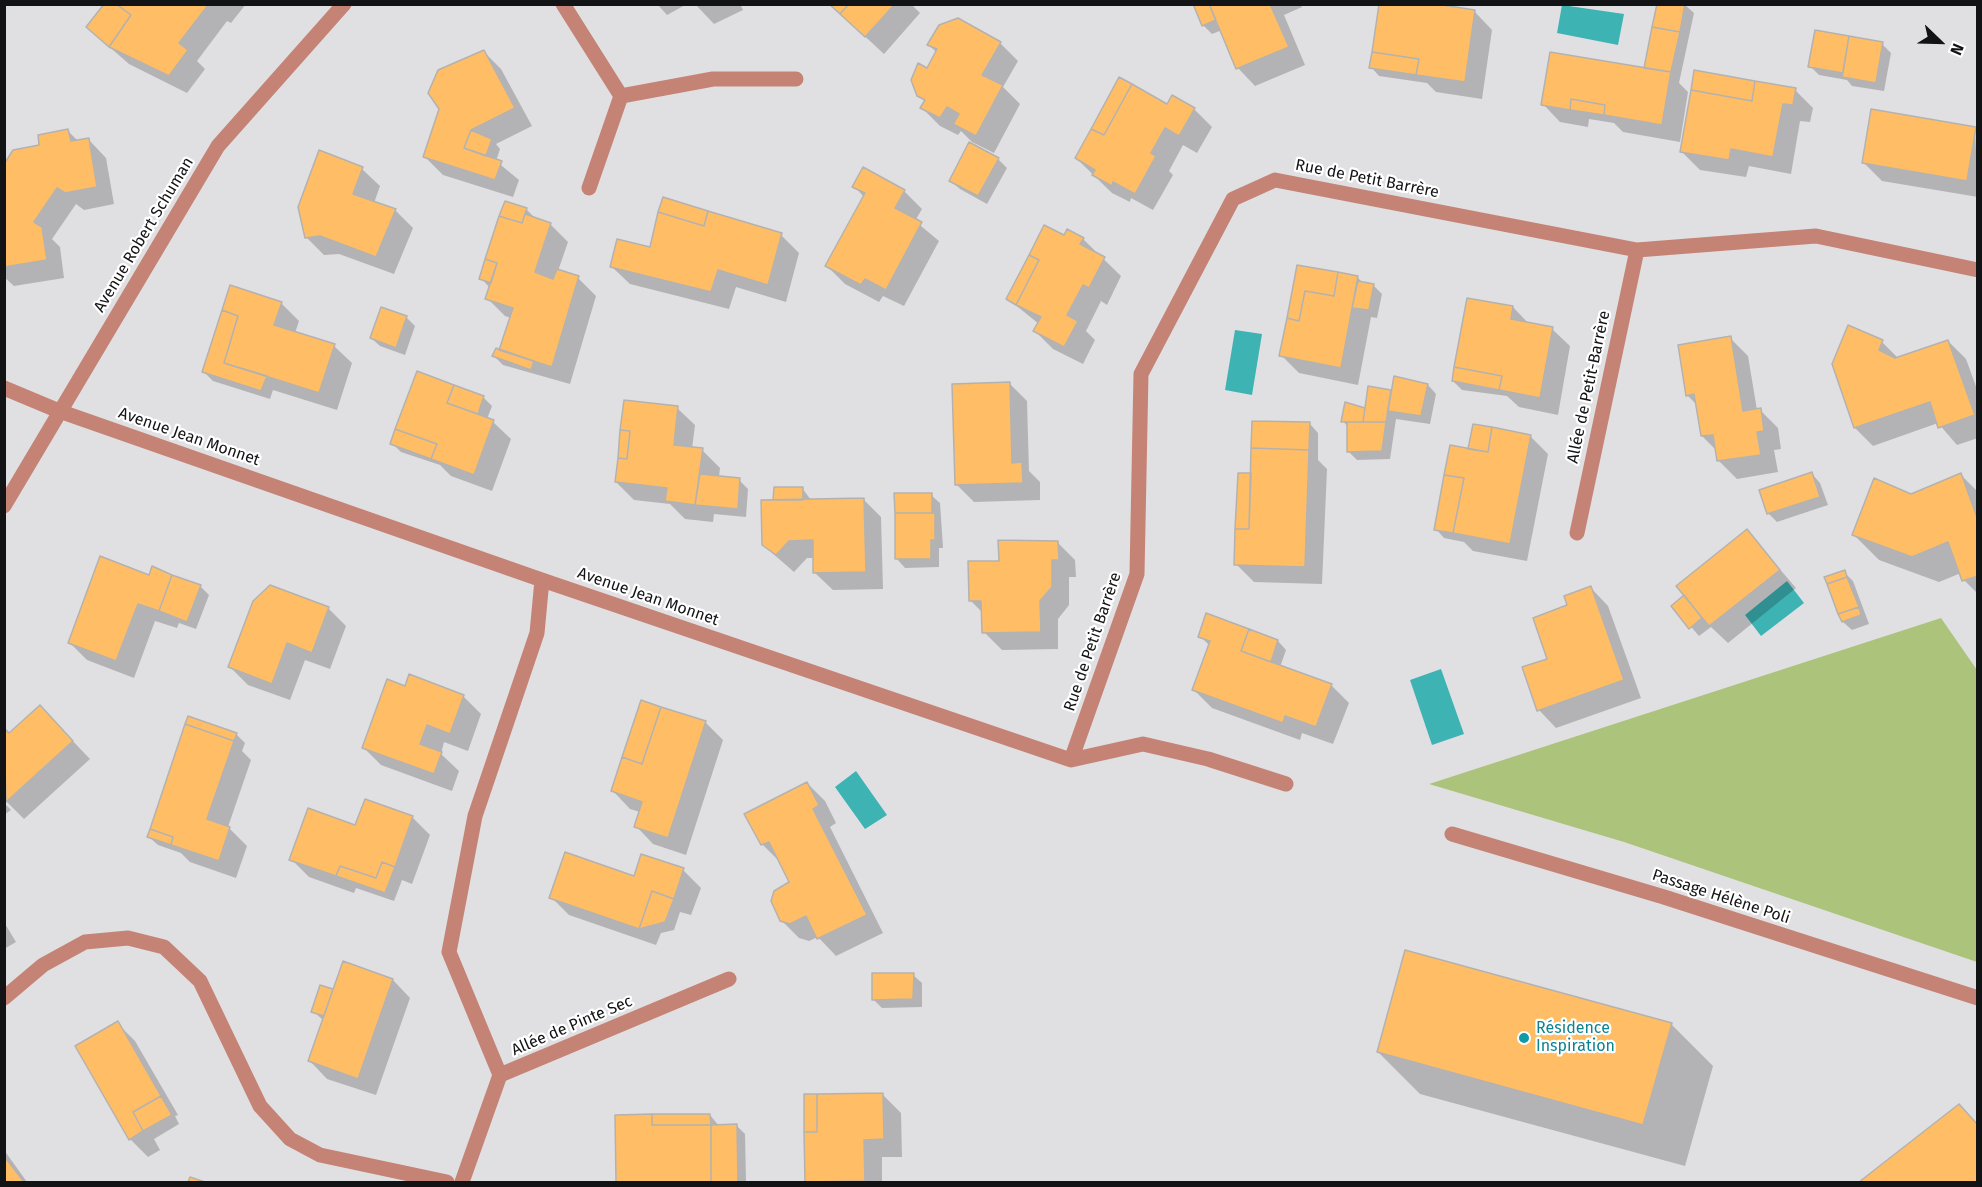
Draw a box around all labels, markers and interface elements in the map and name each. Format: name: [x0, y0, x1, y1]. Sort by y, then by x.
north arrow: [1910, 12, 1970, 72]
text: N: [1946, 41, 1968, 58]
street label: Avenue Robert Schuman: [90, 154, 198, 316]
street label: Rue de Petit Barrère: [1294, 156, 1440, 202]
street label: Allée de Petit-Barrère: [1563, 309, 1615, 465]
street label: Avenue Jean Monnet: [116, 404, 262, 470]
street label: Avenue Jean Monnet: [575, 564, 721, 630]
street label: Rue de Petit Barrère: [1060, 570, 1126, 714]
street label: Passage Hélène Poli: [1650, 866, 1792, 928]
street label: Allée de Pinte Sec: [509, 992, 635, 1060]
place label: Résidence Inspiration: [1536, 1019, 1615, 1057]
marker: Résidence Inspiration: [1517, 1031, 1531, 1045]

